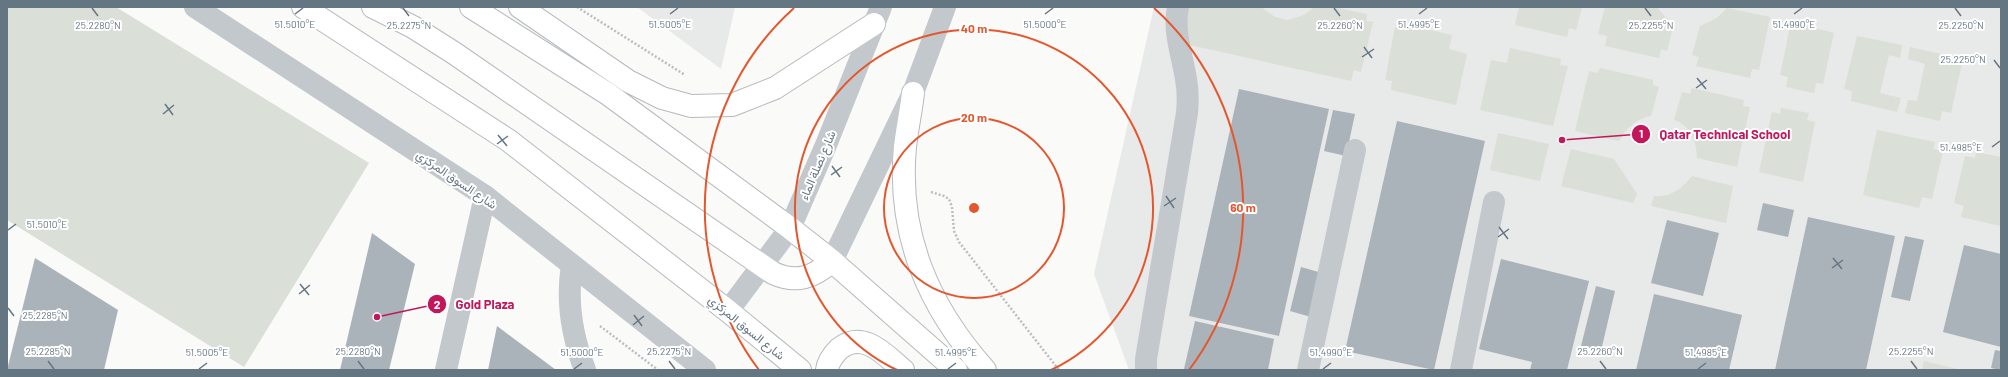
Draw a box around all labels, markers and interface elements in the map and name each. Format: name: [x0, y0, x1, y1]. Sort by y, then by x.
text: 51.5010°E: [275, 18, 315, 30]
text: 51.5005°E: [649, 18, 691, 30]
text: 51.5000°E: [1023, 18, 1067, 30]
text: 51.4995°E: [1398, 18, 1440, 30]
text: 51.4990°E: [1773, 18, 1815, 30]
text: 25.2280°N: [75, 19, 121, 31]
text: 25.2275°N: [387, 19, 431, 31]
text: 25.2260°N: [1317, 19, 1363, 31]
text: 25.2255°N: [1629, 19, 1673, 31]
text: 25.2250°N: [1938, 19, 1984, 31]
text: 40 m: [961, 21, 987, 35]
text: 25.2250°N: [1940, 53, 1986, 65]
text: 20 m: [961, 110, 987, 124]
callout: Qatar Technical School: [1631, 121, 1798, 146]
text: 1: [1639, 126, 1643, 140]
text: Qatar Technical School: [1660, 126, 1790, 142]
street label: شارع نصلة الماء: [796, 128, 841, 203]
text: 51.4985°E: [1940, 141, 1982, 153]
street label: شارع السوق المركزي: [412, 147, 500, 214]
text: 60 m: [1230, 200, 1256, 214]
centre of rings: [967, 201, 981, 215]
text: 51.5010°E: [27, 218, 67, 230]
callout: Gold Plaza: [427, 292, 522, 317]
street label: شارع السوق المركزي: [704, 292, 788, 365]
text: Gold Plaza: [456, 296, 515, 312]
text: 2: [434, 297, 441, 311]
text: 25.2285°N: [23, 309, 67, 321]
text: 25.2285°N: [26, 345, 70, 357]
text: 25.2280°N: [335, 345, 381, 357]
text: 25.2275°N: [647, 345, 691, 357]
text: 25.2260°N: [1577, 345, 1623, 357]
text: 25.2255°N: [1889, 345, 1933, 357]
text: 51.5005°E: [186, 346, 228, 358]
text: 51.5000°E: [560, 346, 604, 358]
text: 51.4995°E: [935, 346, 977, 358]
text: 51.4990°E: [1310, 346, 1352, 358]
text: 51.4985°E: [1685, 346, 1727, 358]

